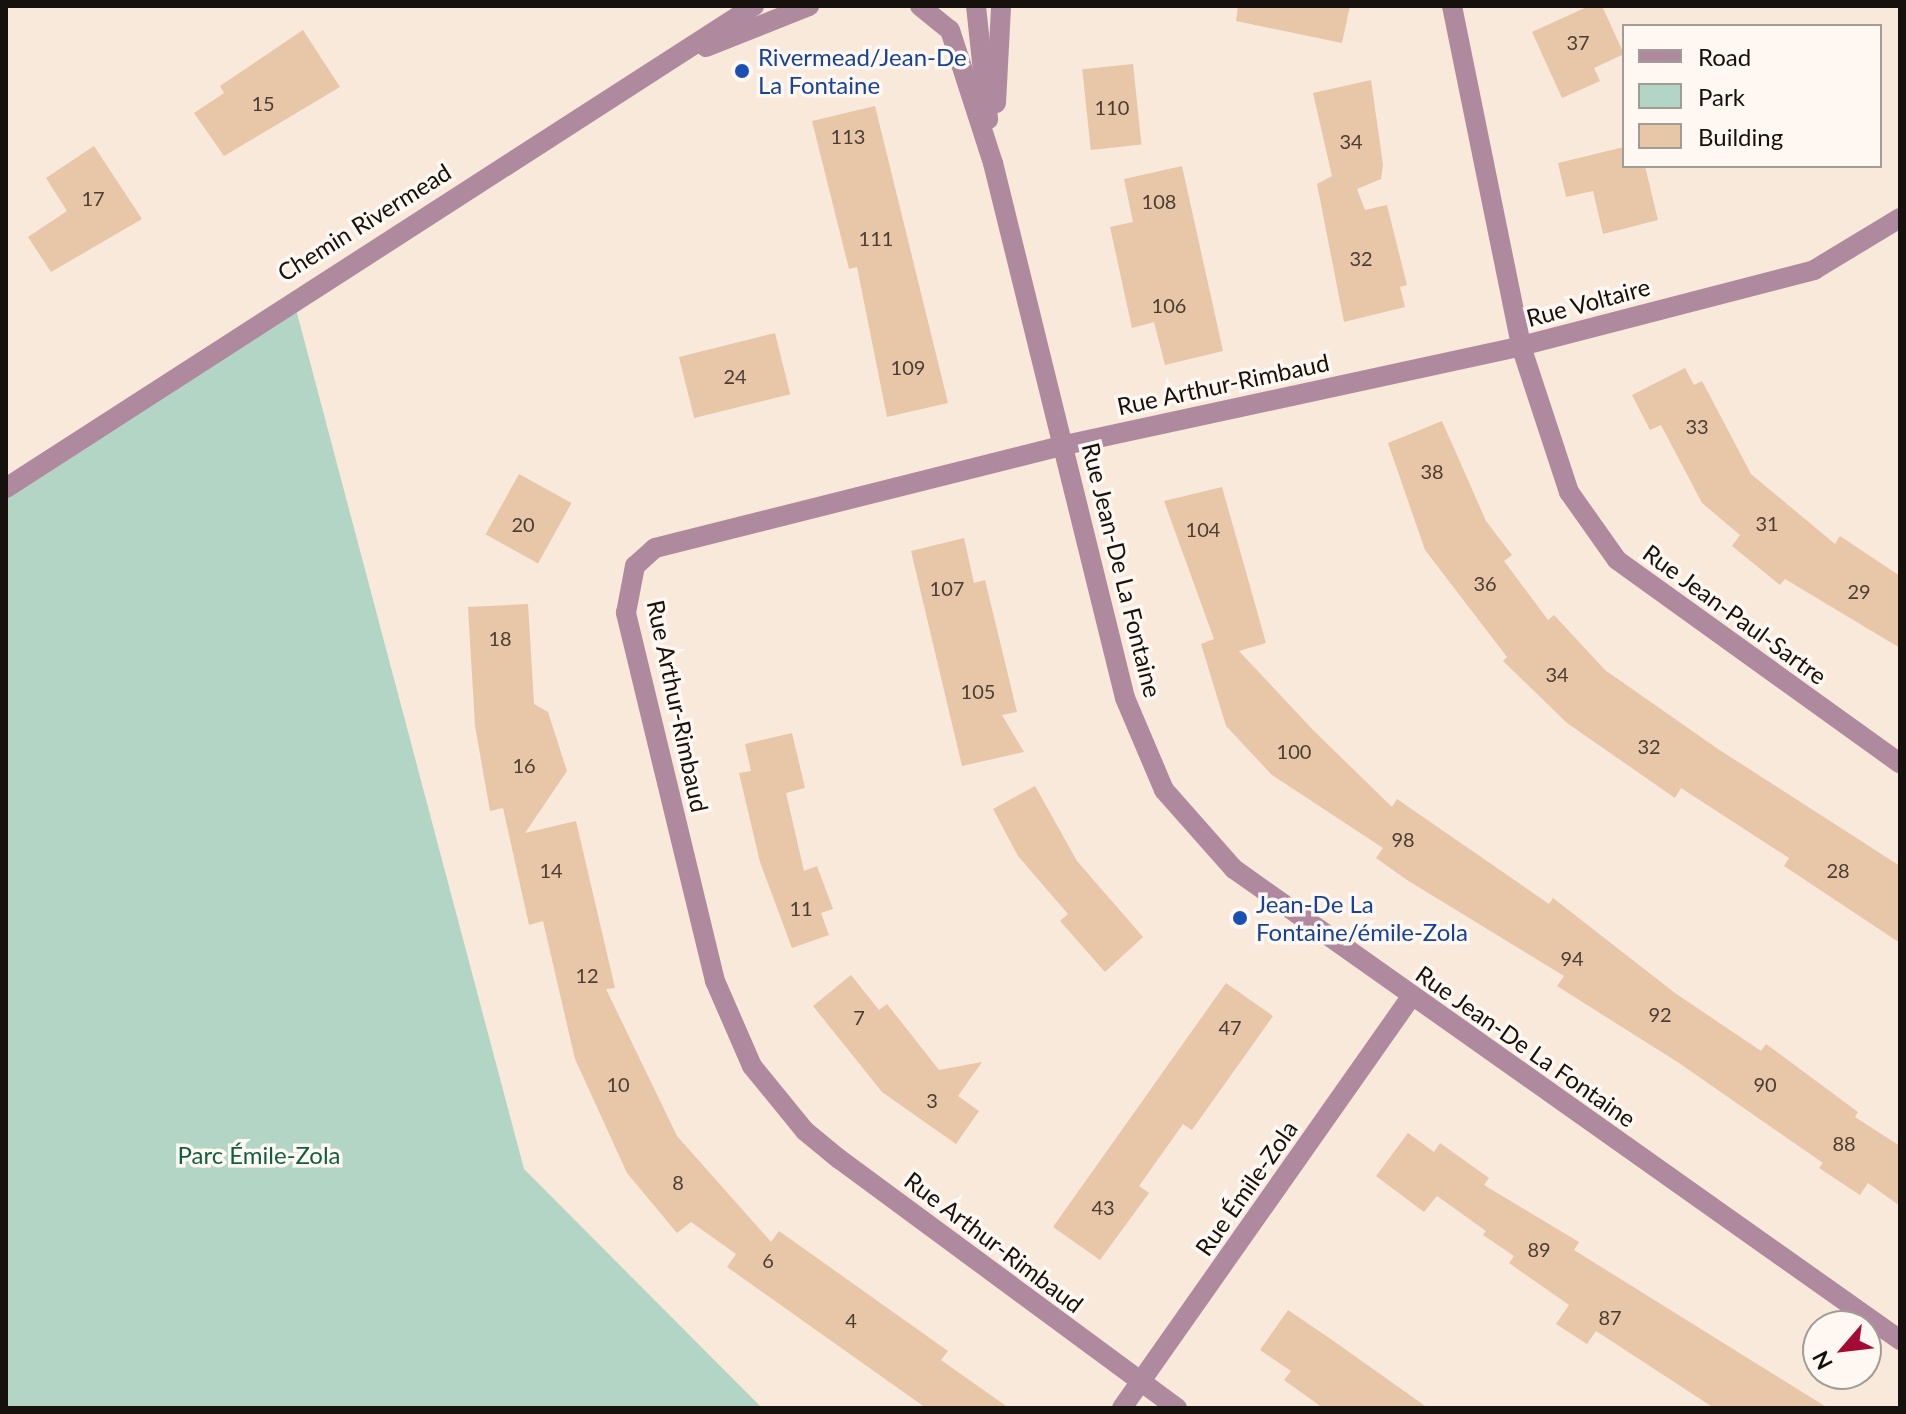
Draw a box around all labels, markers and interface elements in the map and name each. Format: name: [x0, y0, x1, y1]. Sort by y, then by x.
legend: [1622, 24, 1882, 168]
house number: 37: [1566, 30, 1590, 54]
text: Road: [1698, 42, 1751, 71]
place label: Rivermead/Jean-De La Fontaine: [758, 43, 967, 99]
marker: Rivermead/Jean-De La Fontaine: [733, 62, 751, 80]
text: Park: [1698, 82, 1745, 111]
house number: 15: [251, 91, 275, 115]
house number: 110: [1095, 95, 1129, 119]
text: Building: [1698, 122, 1783, 151]
house number: 113: [831, 124, 865, 148]
house number: 34: [1339, 129, 1363, 153]
street label: Chemin Rivermead: [272, 157, 456, 287]
house number: 17: [81, 186, 105, 210]
house number: 108: [1142, 189, 1176, 213]
house number: 111: [859, 226, 893, 250]
house number: 32: [1349, 246, 1373, 270]
street label: Rue Voltaire: [1523, 272, 1653, 332]
house number: 106: [1152, 293, 1186, 317]
street label: Rue Arthur-Rimbaud: [1114, 347, 1332, 421]
house number: 109: [891, 355, 925, 379]
house number: 24: [723, 364, 747, 388]
house number: 33: [1685, 414, 1709, 438]
street label: Rue Jean-De La Fontaine: [1076, 439, 1168, 701]
house number: 38: [1420, 459, 1444, 483]
house number: 31: [1755, 511, 1779, 535]
house number: 20: [511, 512, 535, 536]
house number: 104: [1186, 517, 1220, 541]
street label: Rue Jean-Paul-Sartre: [1637, 538, 1833, 690]
house number: 36: [1473, 571, 1497, 595]
house number: 107: [930, 576, 964, 600]
house number: 29: [1847, 579, 1871, 603]
street label: Rue Arthur-Rimbaud: [641, 597, 715, 815]
house number: 18: [488, 626, 512, 650]
house number: 34: [1545, 662, 1569, 686]
house number: 105: [961, 679, 995, 703]
house number: 32: [1637, 734, 1661, 758]
house number: 100: [1277, 739, 1311, 763]
house number: 16: [512, 753, 536, 777]
house number: 98: [1391, 827, 1415, 851]
house number: 14: [539, 858, 563, 882]
house number: 28: [1826, 858, 1850, 882]
place label: Jean-De La Fontaine/émile-Zola: [1256, 890, 1468, 946]
house number: 11: [789, 896, 813, 920]
marker: Jean-De La Fontaine/émile-Zola: [1231, 909, 1249, 927]
house number: 94: [1560, 946, 1584, 970]
street label: Rue Jean-De La Fontaine: [1410, 959, 1642, 1133]
house number: 12: [575, 963, 599, 987]
house number: 92: [1648, 1002, 1672, 1026]
house number: 7: [853, 1005, 865, 1029]
house number: 47: [1218, 1015, 1242, 1039]
house number: 10: [606, 1072, 630, 1096]
house number: 90: [1753, 1072, 1777, 1096]
house number: 3: [926, 1088, 938, 1112]
street label: Rue Émile-Zola: [1189, 1115, 1303, 1261]
house number: 88: [1832, 1131, 1856, 1155]
park label: Parc Émile-Zola: [177, 1141, 341, 1169]
street label: Rue Arthur-Rimbaud: [899, 1165, 1089, 1319]
house number: 8: [672, 1170, 684, 1194]
house number: 43: [1091, 1195, 1115, 1219]
house number: 89: [1527, 1237, 1551, 1261]
house number: 6: [762, 1248, 774, 1272]
house number: 87: [1598, 1305, 1622, 1329]
house number: 4: [845, 1308, 857, 1332]
north arrow: [1802, 1310, 1882, 1390]
text: N: [1806, 1347, 1838, 1374]

